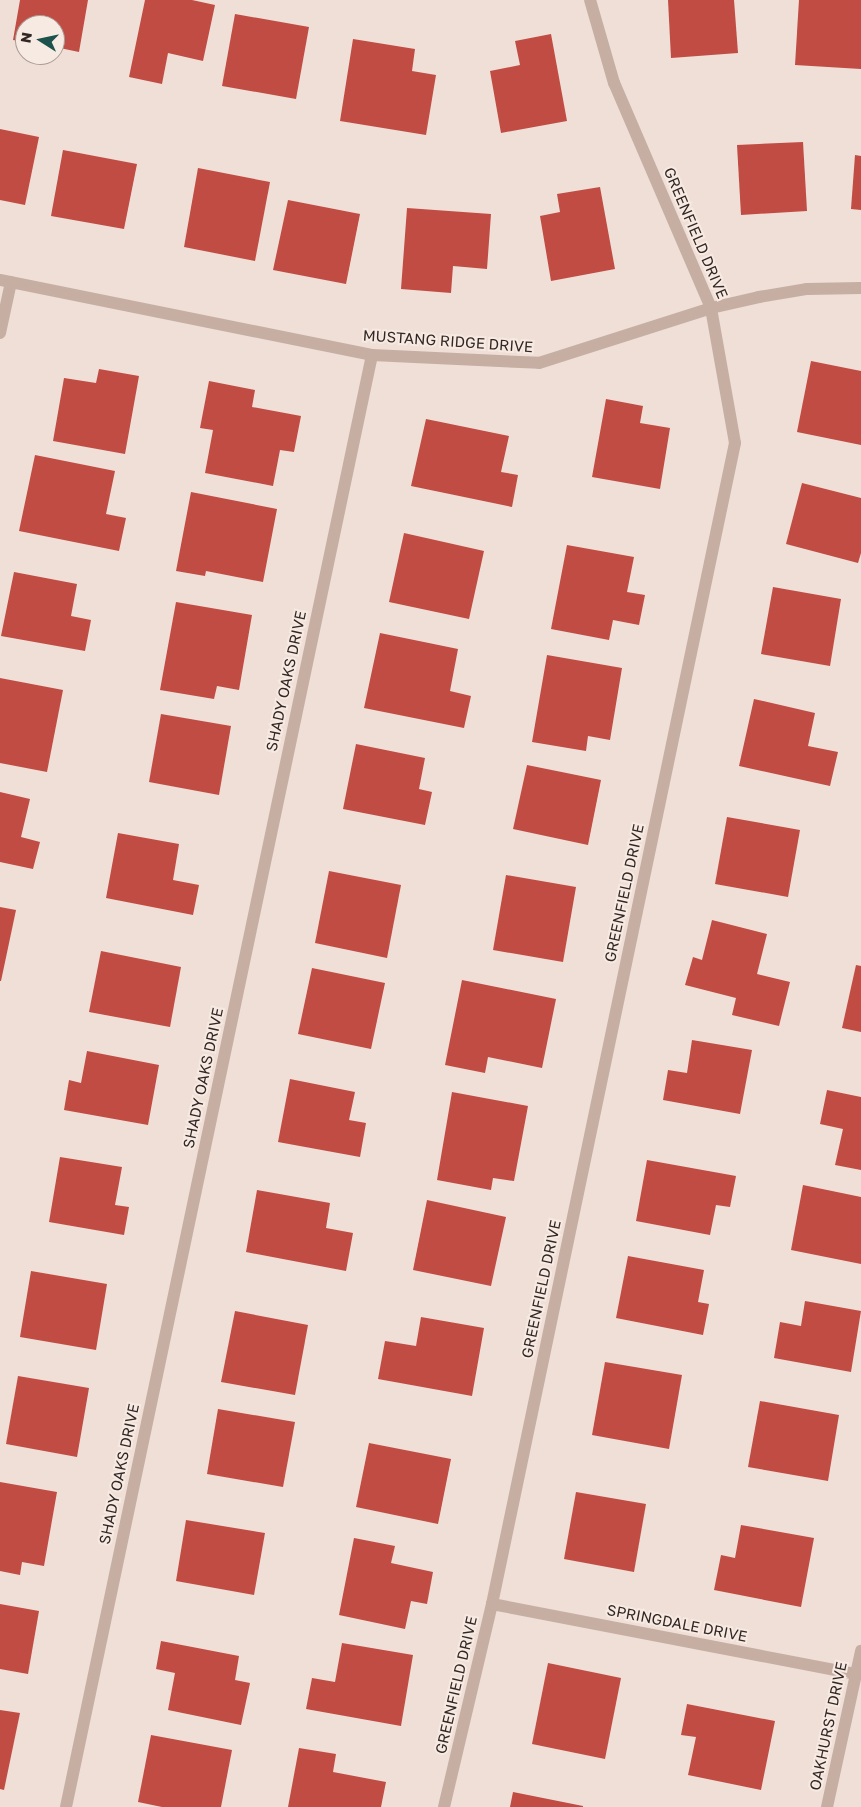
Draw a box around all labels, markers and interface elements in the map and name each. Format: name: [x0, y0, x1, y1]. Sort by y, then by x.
north arrow: [15, 15, 65, 65]
text: N: [16, 31, 35, 44]
street label: GREENFIELD DRIVE: [660, 165, 732, 301]
street label: MUSTANG RIDGE DRIVE: [362, 326, 534, 356]
street label: SHADY OAKS DRIVE: [262, 609, 310, 753]
street label: GREENFIELD DRIVE: [601, 822, 647, 964]
street label: SHADY OAKS DRIVE: [179, 1006, 227, 1150]
street label: GREENFIELD DRIVE: [518, 1218, 564, 1360]
street label: SHADY OAKS DRIVE: [95, 1402, 143, 1546]
street label: SPRINGDALE DRIVE: [605, 1601, 749, 1645]
street label: GREENFIELD DRIVE: [431, 1614, 481, 1756]
street label: OAKHURST DRIVE: [806, 1660, 850, 1792]

